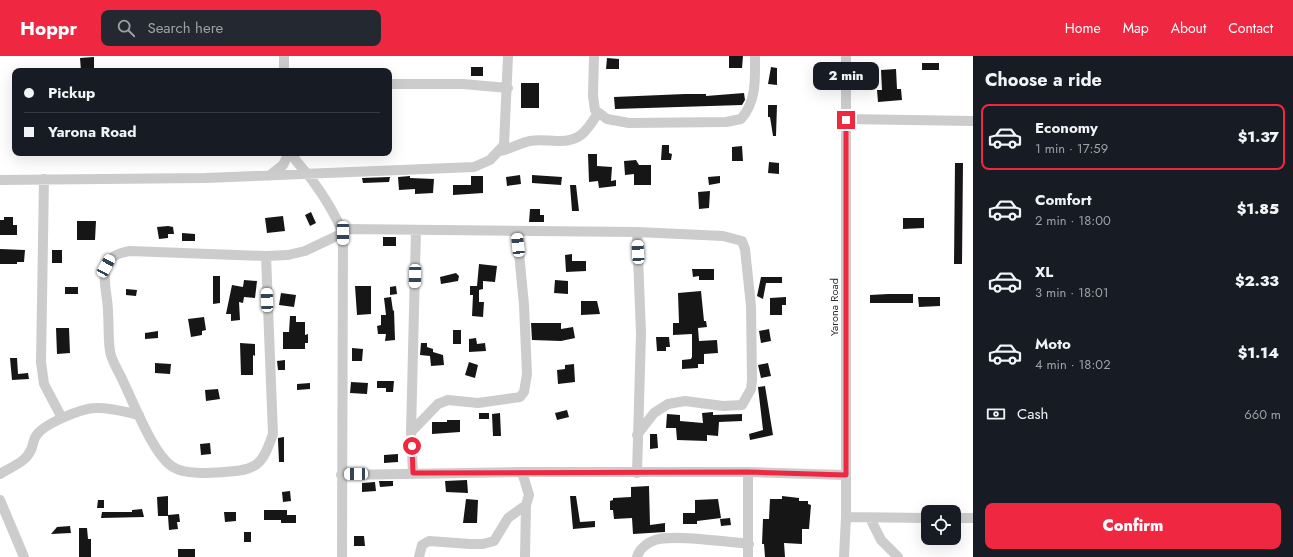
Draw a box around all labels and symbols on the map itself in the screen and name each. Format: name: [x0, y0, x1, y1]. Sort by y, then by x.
callout: 2 min: [813, 62, 879, 90]
route end: [837, 111, 855, 129]
car: [337, 221, 349, 245]
car: [511, 232, 525, 258]
car: [631, 240, 645, 264]
car: [95, 253, 117, 279]
car: [409, 264, 421, 288]
street label: Yarona Road: [826, 278, 842, 336]
car: [261, 288, 273, 312]
route start: [403, 437, 421, 455]
car: [344, 468, 368, 480]

